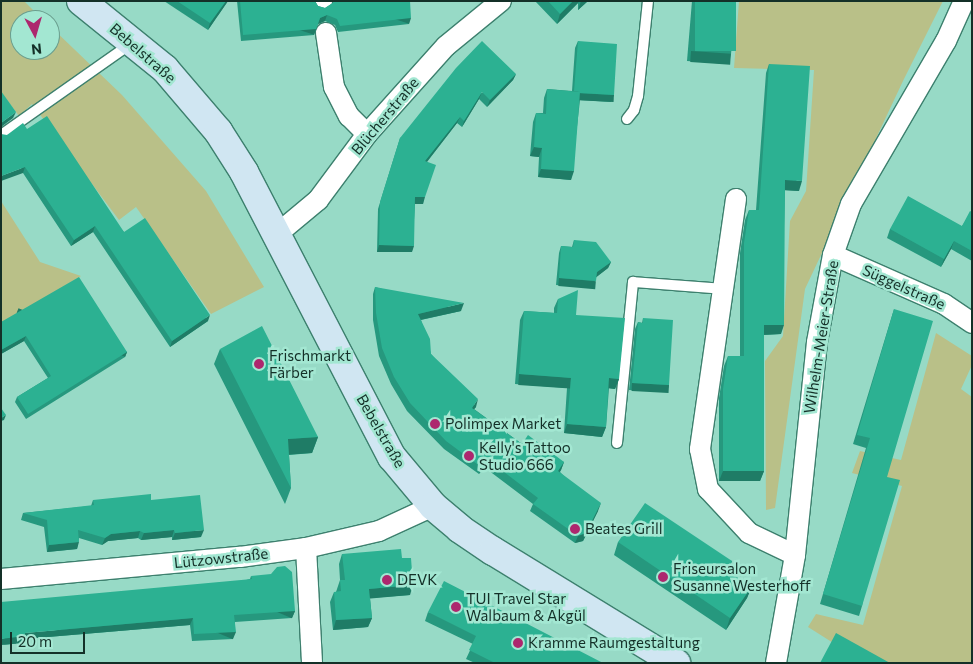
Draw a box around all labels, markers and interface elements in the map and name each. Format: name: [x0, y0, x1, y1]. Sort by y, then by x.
north arrow: [10, 10, 60, 60]
street label: Bebelstraße: [106, 19, 180, 87]
text: N: [30, 40, 43, 58]
street label: Blücherstraße: [348, 74, 422, 158]
street label: Wilhelm-Meier-Straße: [800, 259, 842, 415]
street label: Süggelstraße: [860, 261, 948, 313]
place label: Frischmarkt Färber: [269, 346, 351, 381]
marker: Frischmarkt Färber: [253, 358, 265, 370]
street label: Bebelstraße: [353, 391, 409, 471]
place label: Polimpex Market: [445, 415, 561, 433]
marker: Polimpex Market: [429, 418, 441, 430]
place label: Kelly's Tattoo Studio 666: [479, 438, 571, 473]
marker: Kelly's Tattoo Studio 666: [463, 450, 475, 462]
place label: Beates Grill: [585, 520, 663, 538]
marker: Beates Grill: [569, 523, 581, 535]
street label: Lützowstraße: [173, 544, 269, 572]
place label: Friseursalon Susanne Westerhoff: [673, 559, 811, 594]
place label: DEVK: [397, 571, 437, 589]
marker: Friseursalon Susanne Westerhoff: [657, 571, 669, 583]
marker: DEVK: [381, 574, 393, 586]
place label: TUI Travel Star Walbaum & Akgül: [466, 589, 586, 624]
marker: TUI Travel Star Walbaum & Akgül: [450, 601, 462, 613]
scale bar: [12, 622, 88, 654]
text: 20 m: [18, 632, 52, 650]
place label: Kramme Raumgestaltung: [528, 634, 700, 652]
marker: Kramme Raumgestaltung: [512, 637, 524, 649]

